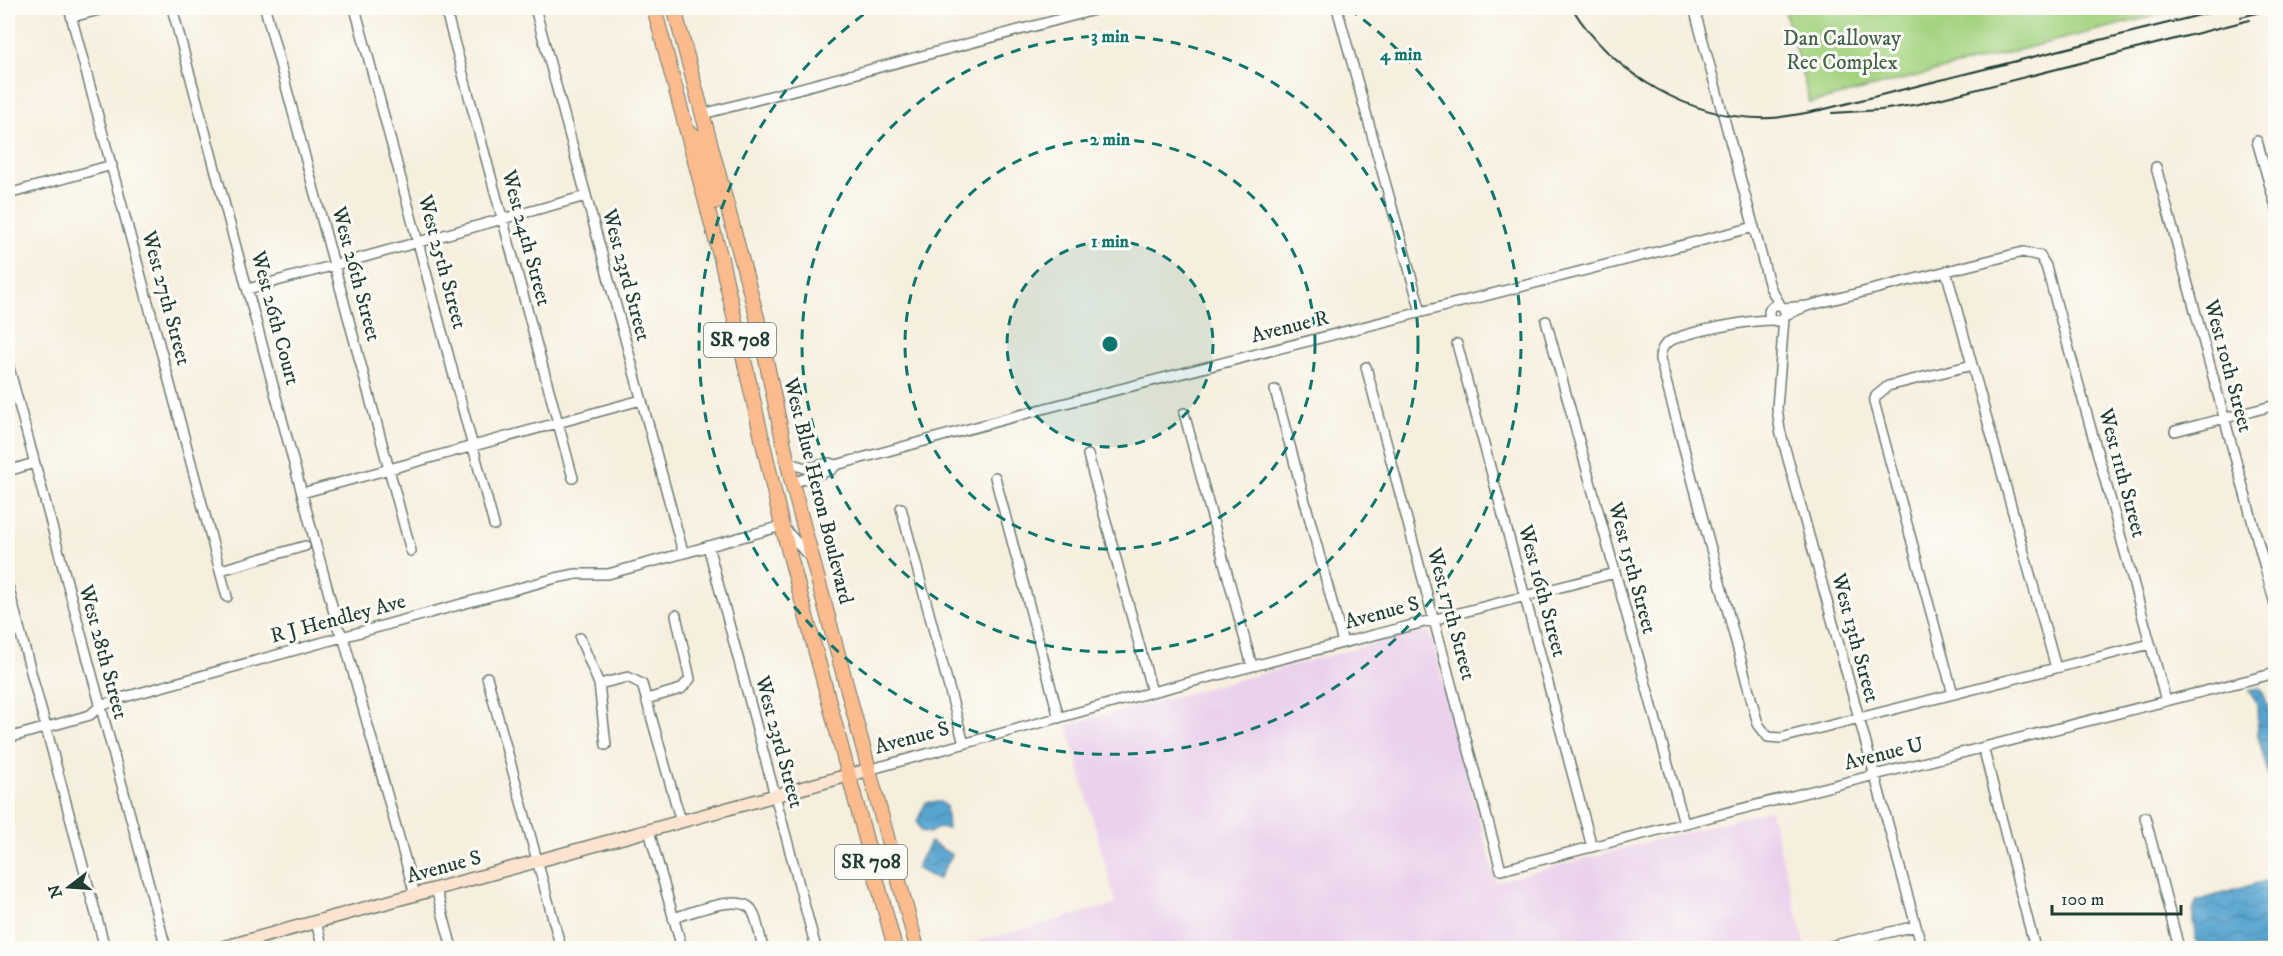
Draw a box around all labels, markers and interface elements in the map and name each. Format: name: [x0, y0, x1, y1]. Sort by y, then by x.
text: 3 min: [1091, 26, 1130, 48]
park label: Dan Calloway Rec Complex: [1783, 26, 1902, 76]
text: 4 min: [1379, 44, 1422, 66]
text: 2 min: [1090, 129, 1131, 151]
street label: West 24th Street: [495, 166, 557, 309]
street label: West 25th Street: [411, 191, 472, 332]
street label: West 26th Street: [325, 203, 387, 344]
street label: West 23rd Street: [596, 205, 656, 344]
street label: West 27th Street: [135, 227, 196, 368]
text: 1 min: [1091, 231, 1130, 253]
street label: West 26th Court: [244, 247, 305, 388]
street label: West 10th Street: [2198, 296, 2258, 435]
street label: Avenue R: [1249, 305, 1332, 349]
road number: SR 708: [704, 323, 776, 357]
centre of rings: [1100, 334, 1120, 354]
street label: West Blue Heron Boulevard: [777, 374, 859, 607]
street label: West 11th Street: [2092, 405, 2152, 541]
street label: West 15th Street: [1602, 498, 1662, 637]
street label: West 16th Street: [1512, 521, 1572, 660]
street label: West 17th Street: [1421, 544, 1481, 683]
street label: West 13th Street: [1825, 570, 1885, 706]
street label: West 28th Street: [72, 581, 133, 722]
street label: R J Hendley Ave: [267, 588, 409, 650]
street label: Avenue S: [1342, 591, 1422, 635]
street label: West 23rd Street: [749, 672, 809, 811]
street label: Avenue S: [872, 716, 952, 760]
street label: Avenue U: [1841, 732, 1927, 776]
street label: Avenue S: [404, 845, 484, 889]
road number: SR 708: [835, 845, 907, 879]
north arrow: [39, 857, 99, 917]
scale bar: [2052, 878, 2181, 916]
text: N: [44, 882, 67, 900]
text: 100 m: [2061, 889, 2104, 911]

